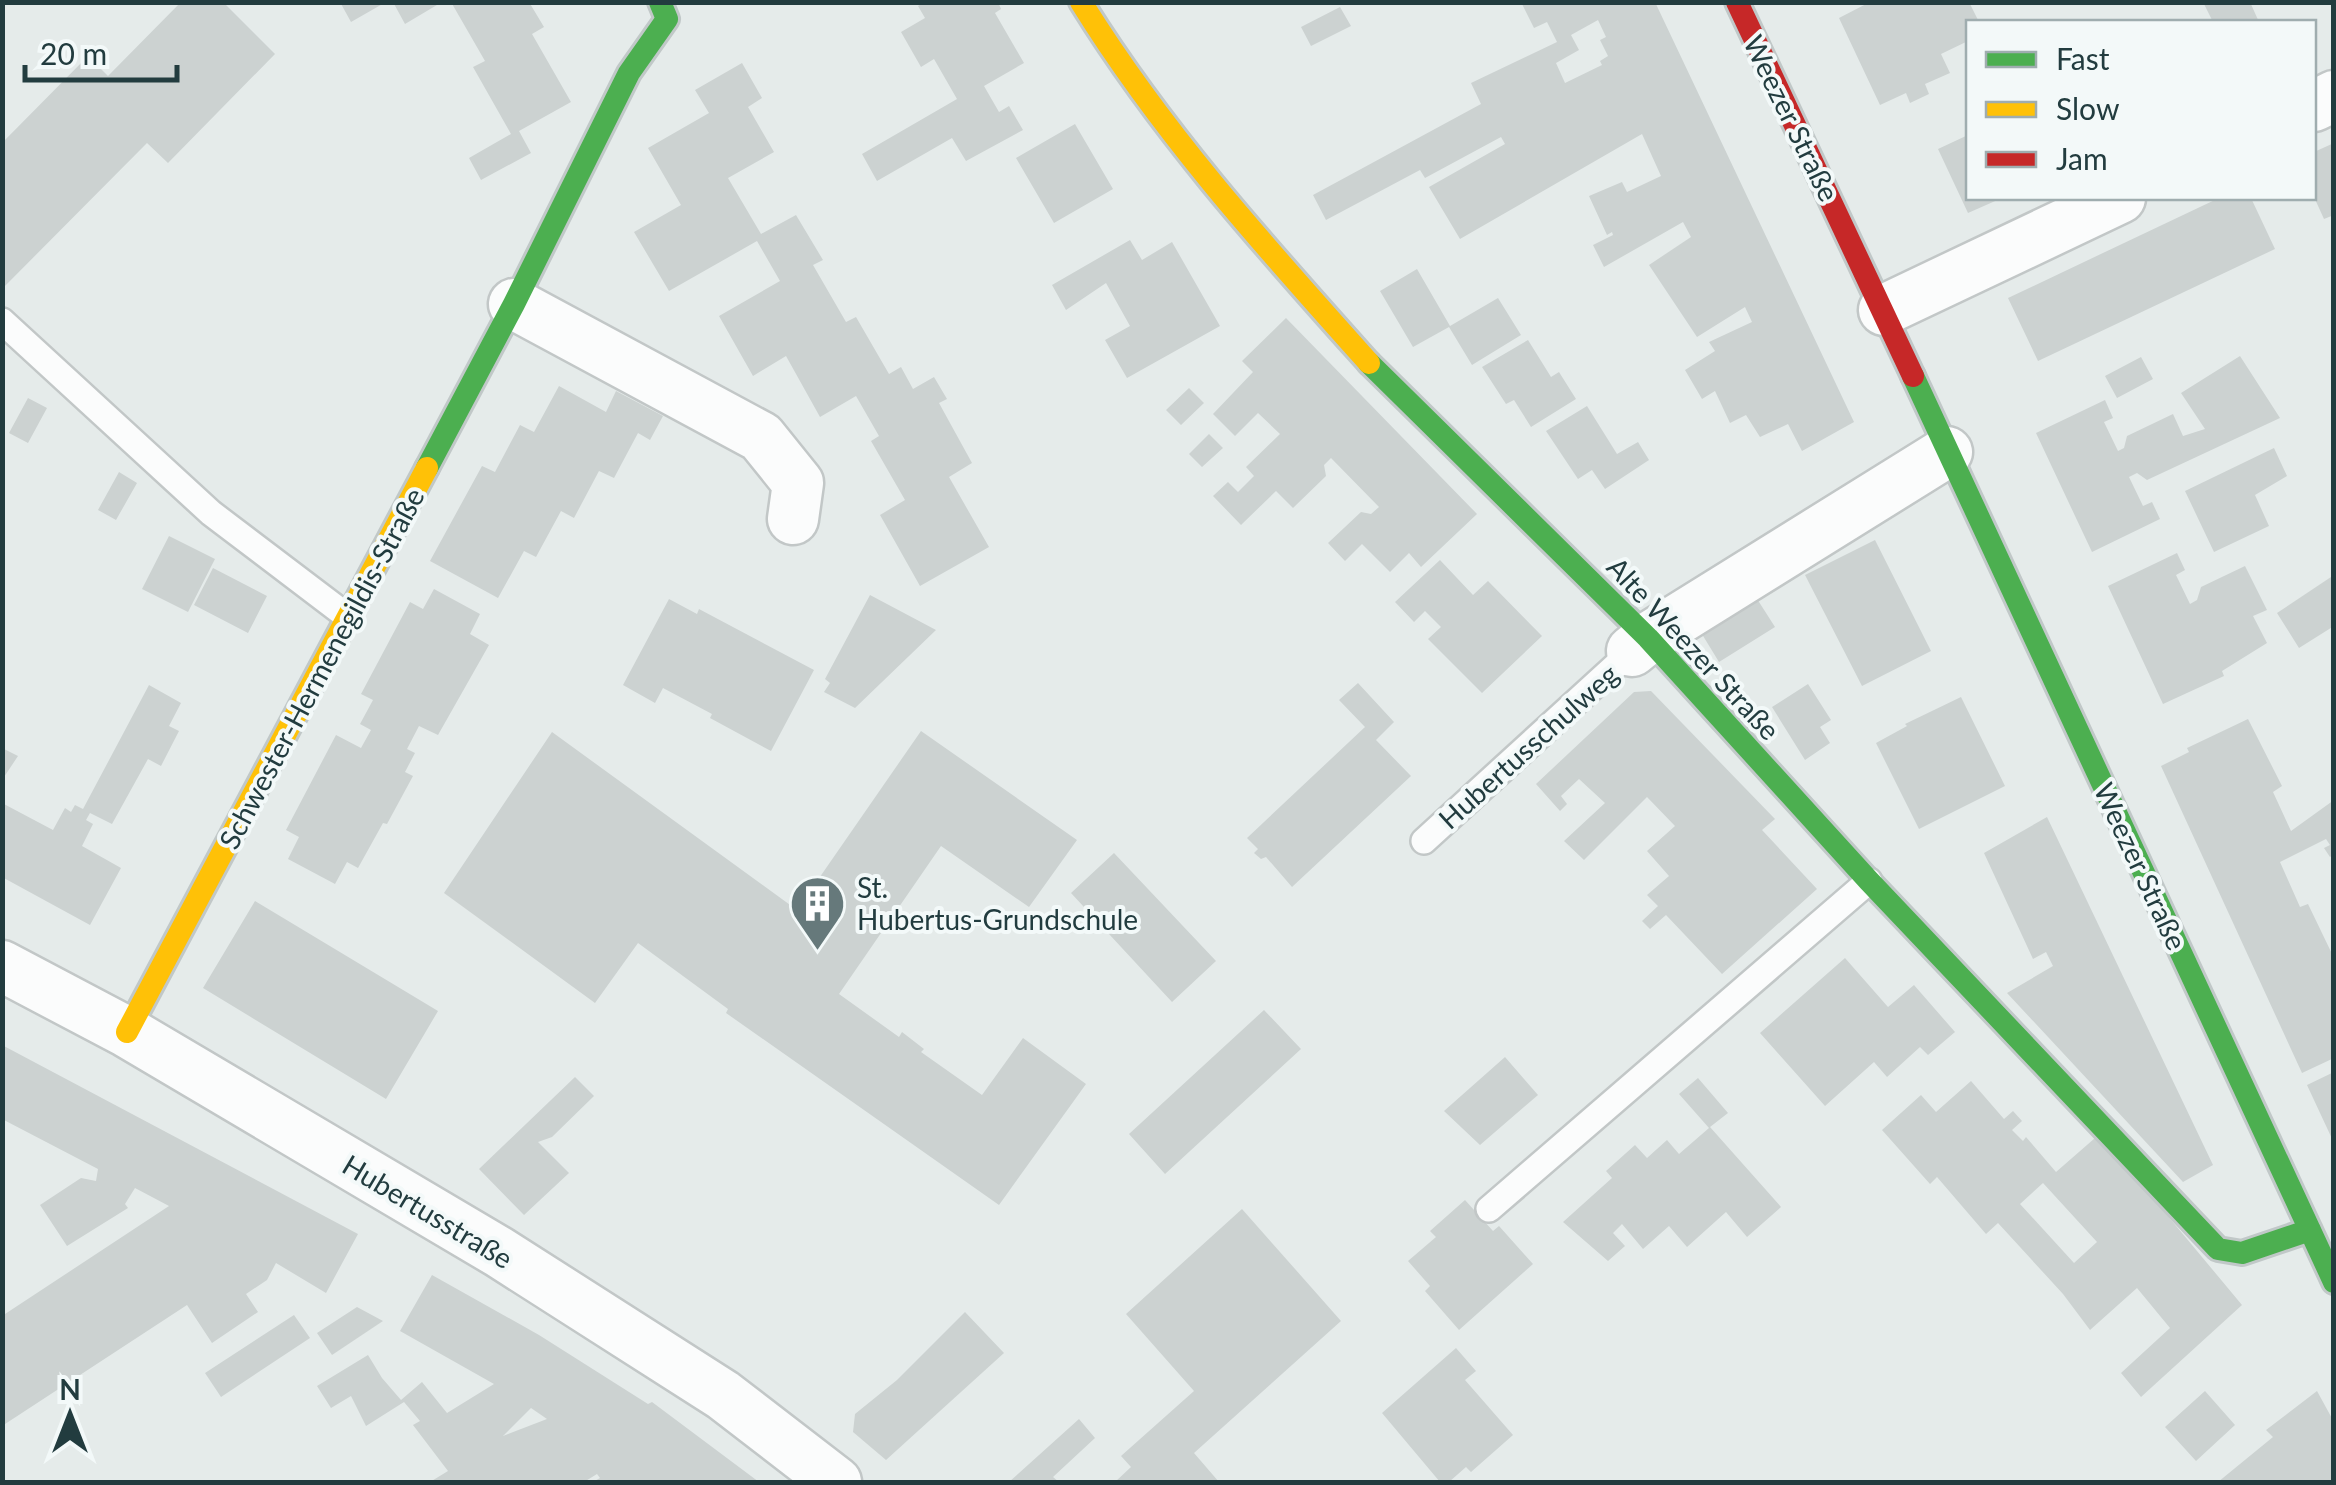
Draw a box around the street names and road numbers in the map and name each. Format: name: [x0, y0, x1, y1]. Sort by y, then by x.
street label: Weezer Straße: [1737, 29, 1847, 207]
street label: Schwester-Hermenegildis-Straße: [211, 482, 431, 854]
street label: Alte Weezer Straße: [1601, 550, 1787, 746]
street label: Hubertusschulweg: [1431, 657, 1625, 835]
street label: Weezer Straße: [2087, 777, 2195, 955]
street label: Hubertusstraße: [337, 1147, 519, 1275]

